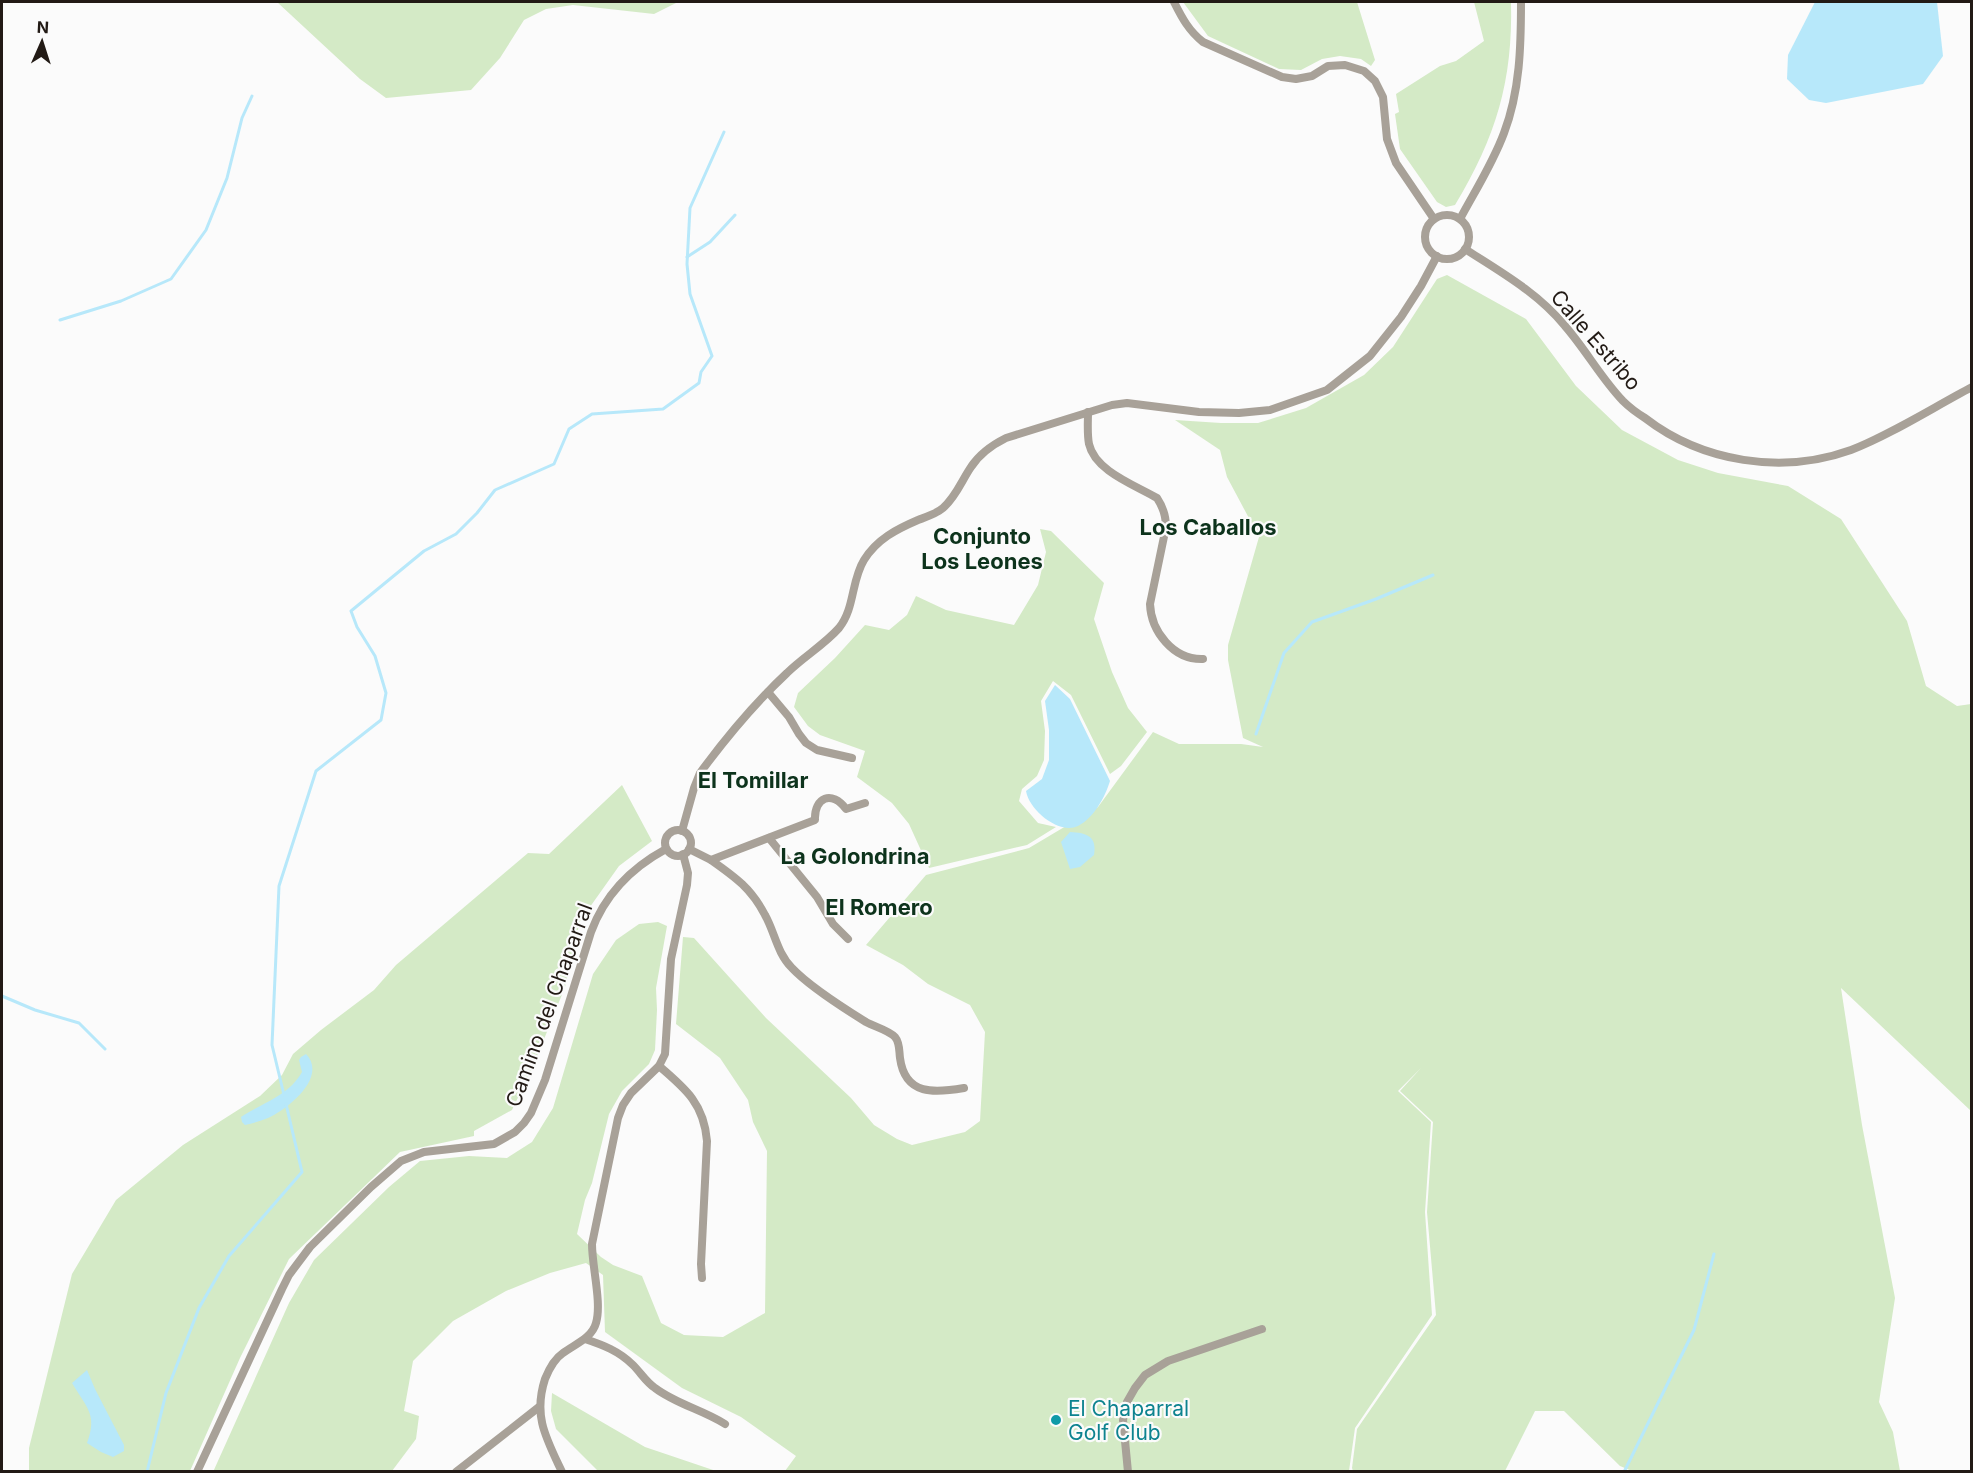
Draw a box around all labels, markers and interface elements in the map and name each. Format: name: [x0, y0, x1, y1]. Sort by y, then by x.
north arrow: [12, 12, 72, 72]
text: N: [36, 17, 49, 37]
street label: Calle Estribo: [1546, 285, 1646, 395]
district label: Los Caballos: [1139, 514, 1277, 540]
district label: Conjunto Los Leones: [921, 523, 1043, 574]
district label: El Tomillar: [698, 767, 808, 793]
district label: La Golondrina: [781, 843, 930, 869]
district label: El Romero: [825, 894, 933, 920]
street label: Camino del Chaparral: [500, 900, 598, 1110]
place label: El Chaparral Golf Club: [1068, 1396, 1189, 1445]
marker: El Chaparral Golf Club: [1049, 1413, 1063, 1427]

